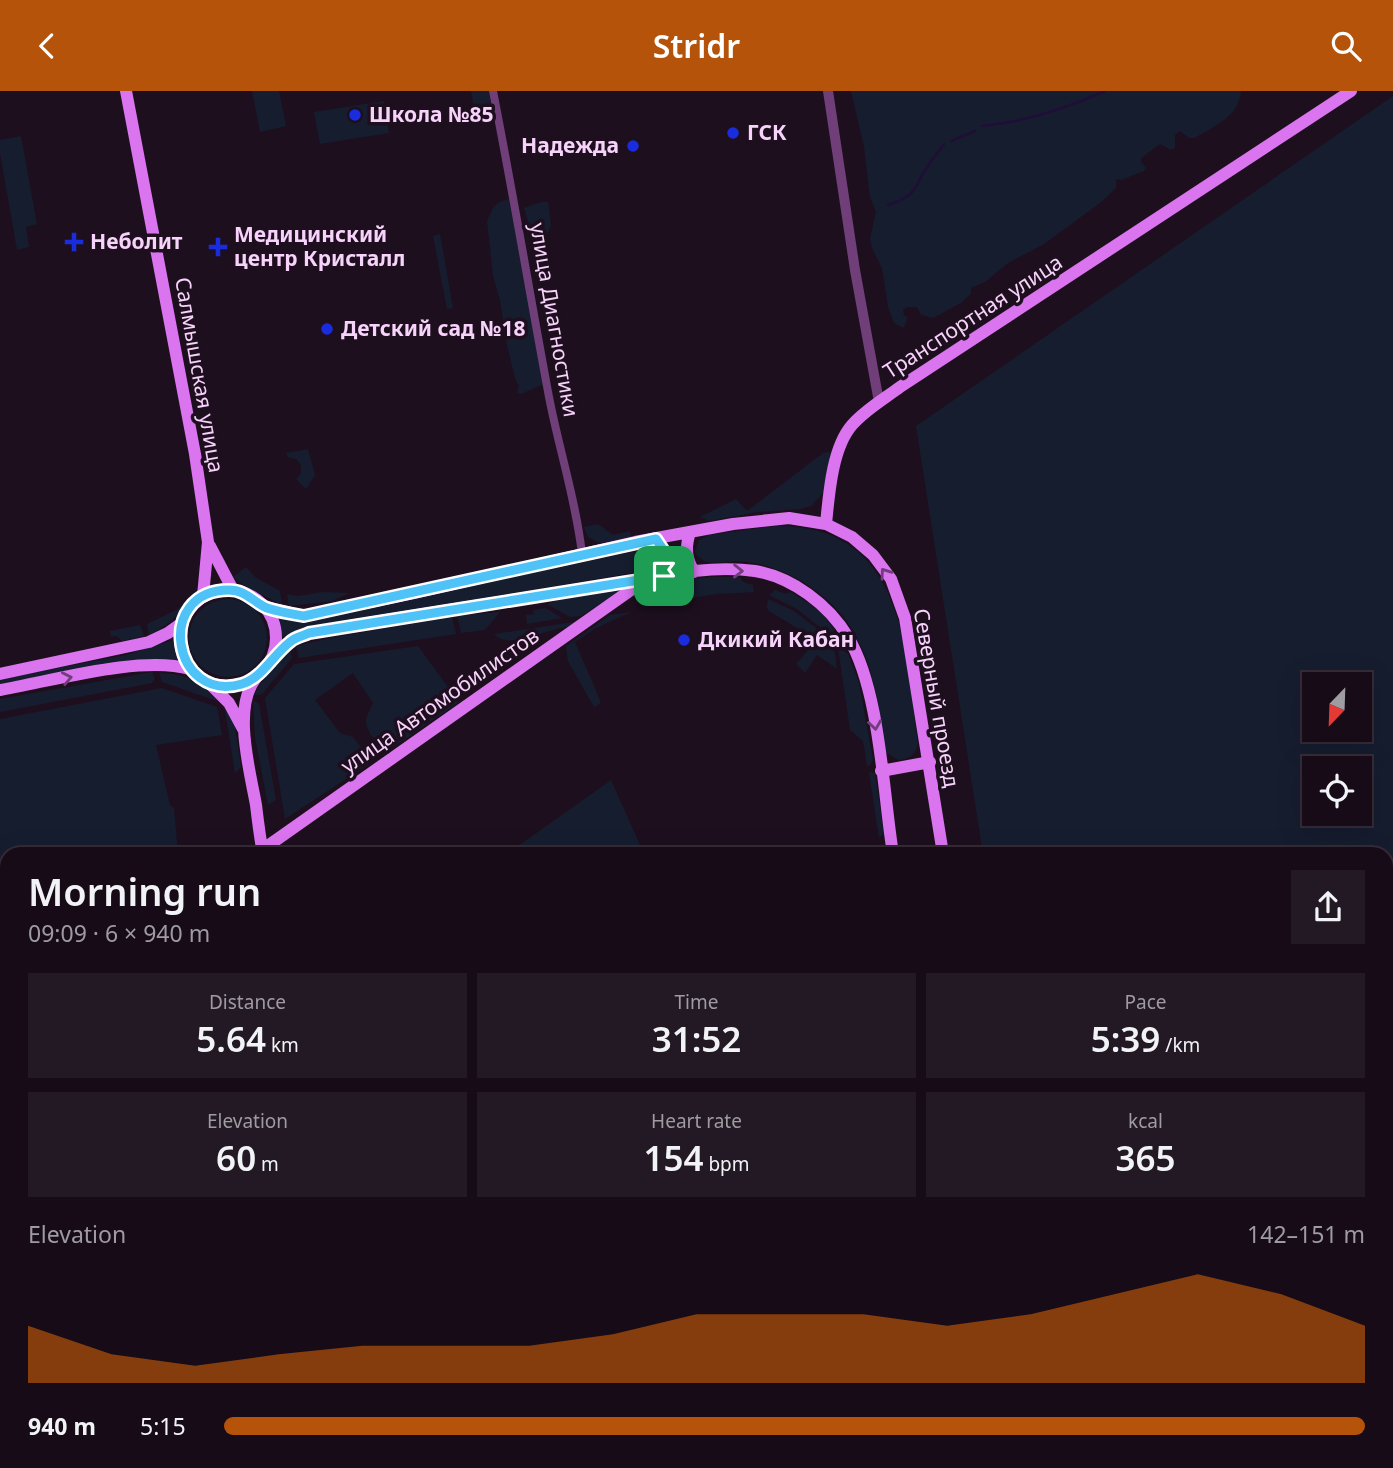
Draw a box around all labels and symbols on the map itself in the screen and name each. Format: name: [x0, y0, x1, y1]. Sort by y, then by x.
place label: Школа №85: [369, 100, 494, 128]
marker: Школа №85: [347, 107, 363, 123]
place label: ГСК: [747, 118, 787, 146]
marker: ГСК: [725, 125, 741, 141]
place label: Надежда: [521, 131, 619, 159]
marker: Надежда: [625, 138, 641, 154]
place label: Медицинский центр Кристалл: [234, 220, 405, 272]
street label: улица Диагностики: [524, 220, 586, 419]
place label: Неболит: [90, 227, 183, 255]
marker: Неболит: [64, 232, 84, 252]
marker: Медицинский центр Кристалл: [208, 237, 228, 257]
street label: Транспортная улица: [878, 248, 1067, 385]
street label: Салмышская улица: [169, 275, 231, 475]
place label: Детский сад №18: [341, 314, 525, 342]
marker: Детский сад №18: [319, 321, 335, 337]
pin: [634, 546, 694, 606]
one-way arrow: [732, 563, 743, 578]
one-way arrow: [881, 568, 894, 581]
street label: Северный проезд: [907, 606, 967, 790]
street label: улица Автомобилистов: [335, 621, 544, 779]
place label: Дкикий Кабан: [698, 625, 854, 653]
marker: Дкикий Кабан: [676, 632, 692, 648]
one-way arrow: [61, 671, 73, 686]
north arrow: [1302, 672, 1372, 742]
one-way arrow: [867, 719, 882, 731]

